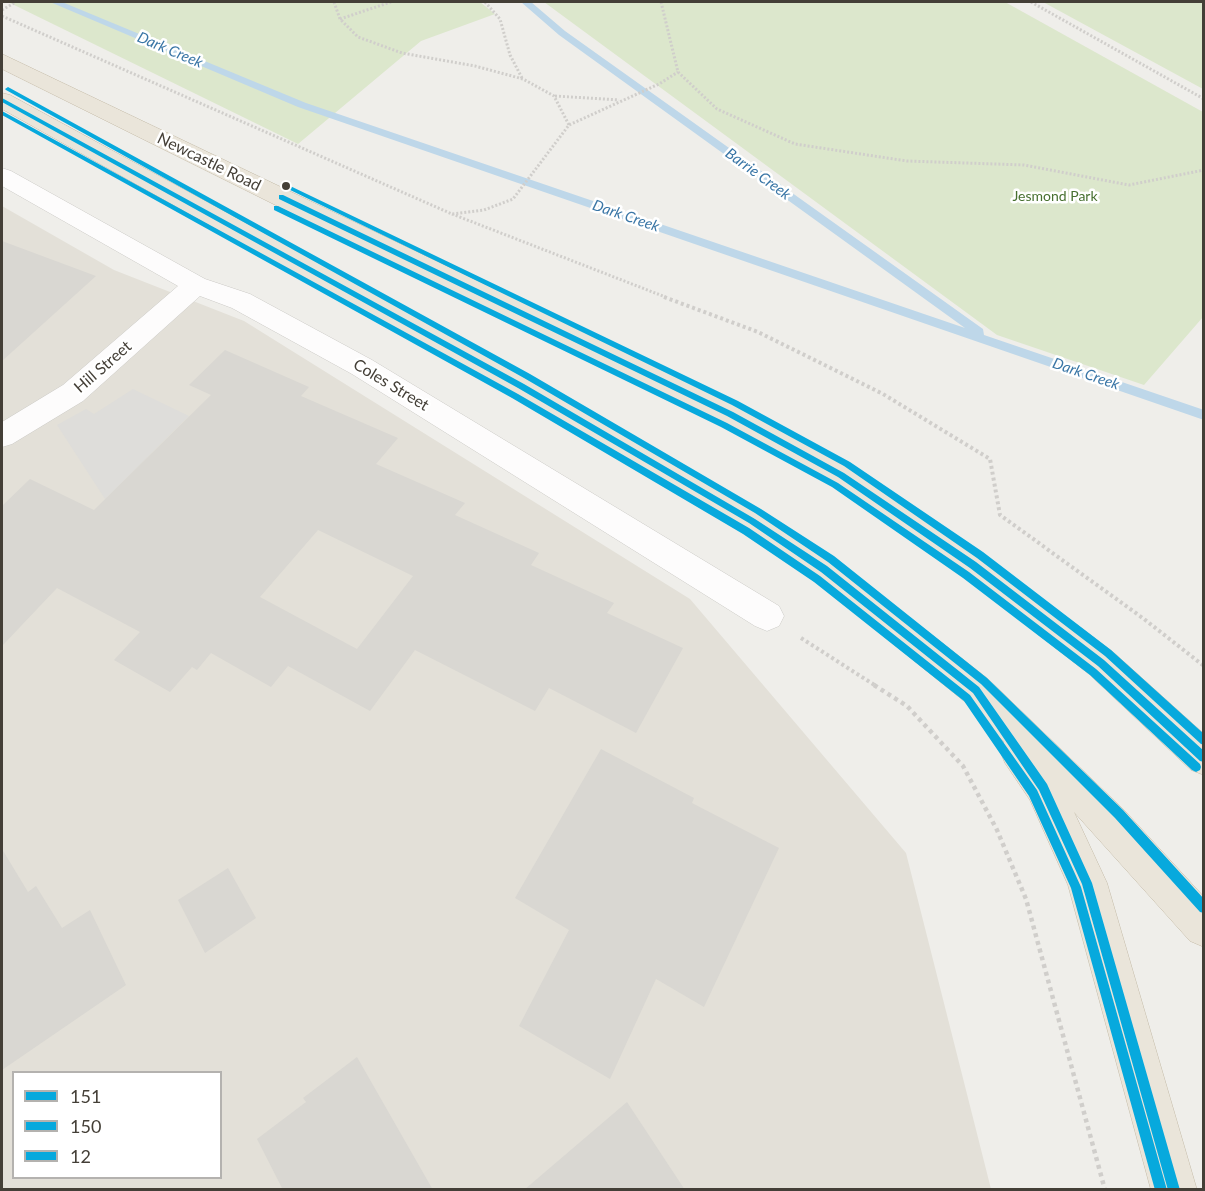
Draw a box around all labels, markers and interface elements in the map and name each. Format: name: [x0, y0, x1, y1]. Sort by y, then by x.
water label: Dark Creek: [135, 28, 205, 72]
street label: Newcastle Road: [154, 129, 264, 195]
water label: Barrie Creek: [722, 144, 794, 204]
unlabelled marker: [280, 180, 292, 192]
park label: Jesmond Park: [1012, 188, 1098, 204]
water label: Dark Creek: [590, 196, 662, 236]
street label: Hill Street: [70, 337, 136, 397]
water label: Dark Creek: [1050, 354, 1122, 394]
street label: Coles Street: [350, 355, 432, 415]
legend: [12, 1071, 222, 1179]
text: 151: [70, 1085, 101, 1107]
text: 150: [70, 1115, 101, 1137]
text: 12: [70, 1145, 91, 1167]

